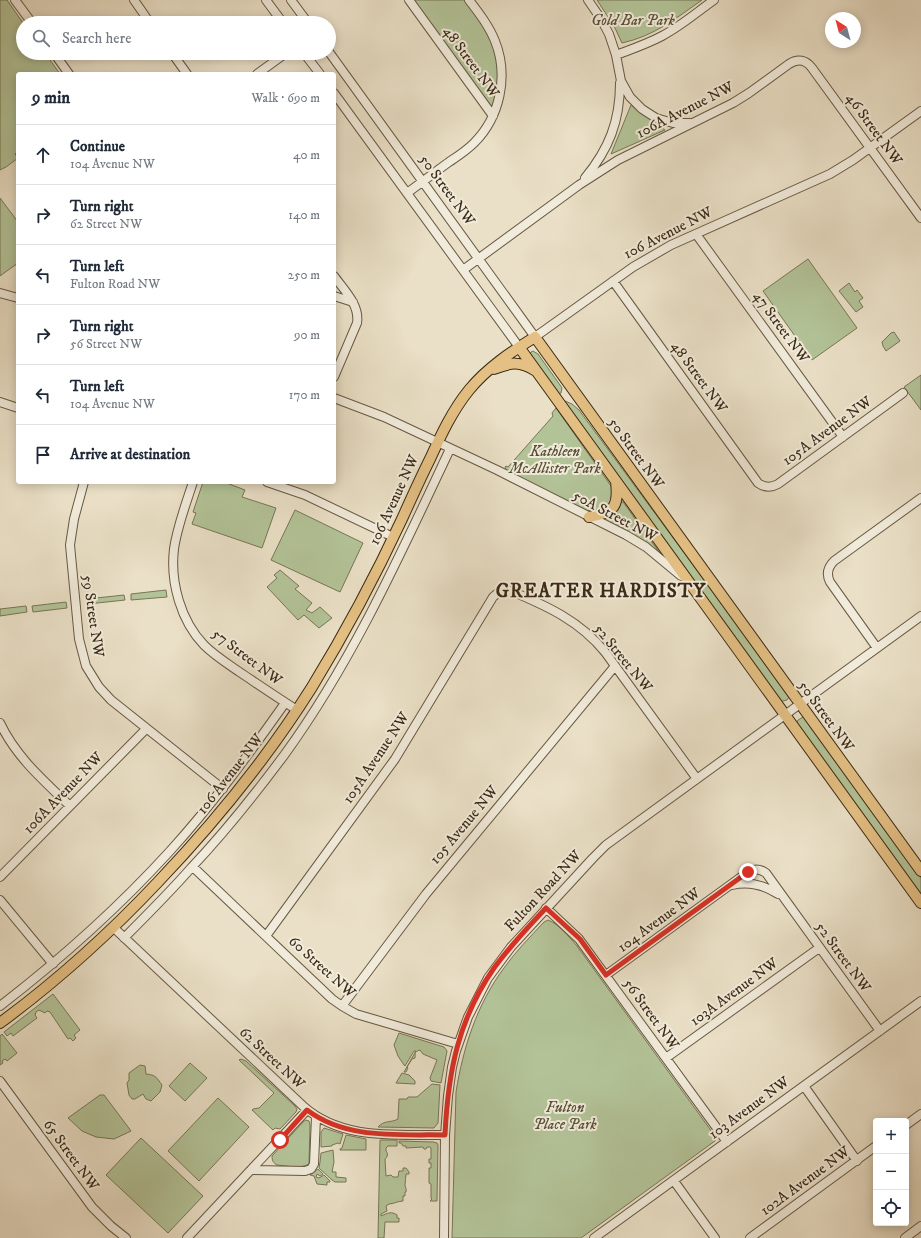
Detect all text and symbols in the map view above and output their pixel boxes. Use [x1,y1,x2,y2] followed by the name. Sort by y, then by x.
[591,11,675,30] park label: Gold Bar Park
[825,12,861,48] north arrow
[16,16,336,60] search box
[439,22,504,102] street label: 48 Street NW
[30,27,52,49] icon: search
[62,29,131,48] text: Search here
[633,77,737,143] street label: 106A Avenue NW
[32,87,70,109] text: 9 min
[842,89,907,169] street label: 46 Street NW
[251,90,320,106] text: Walk · 690 m
[70,137,125,156] text: Continue
[32,144,54,166] icon: ahead
[293,147,320,163] text: 40 m
[415,151,479,230] street label: 50 Street NW
[70,156,155,172] text: 104 Avenue NW
[70,197,133,216] text: Turn right
[620,202,716,263] street label: 106 Avenue NW
[32,204,54,226] icon: right
[288,207,320,223] text: 140 m
[70,216,142,232] text: 62 Street NW
[70,257,124,276] text: Turn left
[32,264,54,286] icon: left
[288,267,320,283] text: 250 m
[70,276,160,292] text: Fulton Road NW
[749,287,814,367] street label: 47 Street NW
[70,317,133,336] text: Turn right
[32,324,54,346] icon: right
[294,327,320,343] text: 90 m
[70,336,142,352] text: 56 Street NW
[667,337,732,417] street label: 48 Street NW
[70,377,124,396] text: Turn left
[32,384,54,406] icon: left
[289,387,320,403] text: 170 m
[778,392,876,470] street label: 105A Avenue NW
[70,396,155,412] text: 104 Avenue NW
[604,414,668,493] street label: 50 Street NW
[508,442,601,478] park label: Kathleen McAllister Park
[32,444,54,466] icon: arrive
[70,445,190,464] text: Arrive at destination
[365,452,423,548] street label: 106 Avenue NW
[569,486,661,546] street label: 50A Street NW
[78,574,108,659] street label: 59 Street NW
[496,580,706,603] district label: GREATER HARDISTY
[590,620,657,696] street label: 52 Street NW
[208,624,286,690] street label: 57 Street NW
[794,677,858,756] street label: 50 Street NW
[338,708,414,807] street label: 105A Avenue NW
[193,730,268,818] street label: 106 Avenue NW
[19,748,107,838] street label: 106A Avenue NW
[426,782,503,868] street label: 105 Avenue NW
[501,846,586,935] street label: Fulton Road NW
[739,863,757,881] route end
[614,883,704,956] street label: 104 Avenue NW
[811,918,875,996] street label: 52 Street NW
[284,932,360,1002] street label: 60 Street NW
[686,953,782,1030] street label: 103A Avenue NW
[619,975,683,1053] street label: 56 Street NW
[235,1023,309,1093] street label: 62 Street NW
[705,1072,793,1144] street label: 103 Avenue NW
[533,1098,597,1134] park label: Fulton Place Park
[39,1116,103,1194] street label: 65 Street NW
[873,1118,909,1226] map controls
[873,1118,909,1154] button: +
[271,1131,289,1149] route start
[756,1142,854,1220] street label: 102A Avenue NW
[873,1154,909,1190] button: −
[873,1190,909,1226] button: locate

